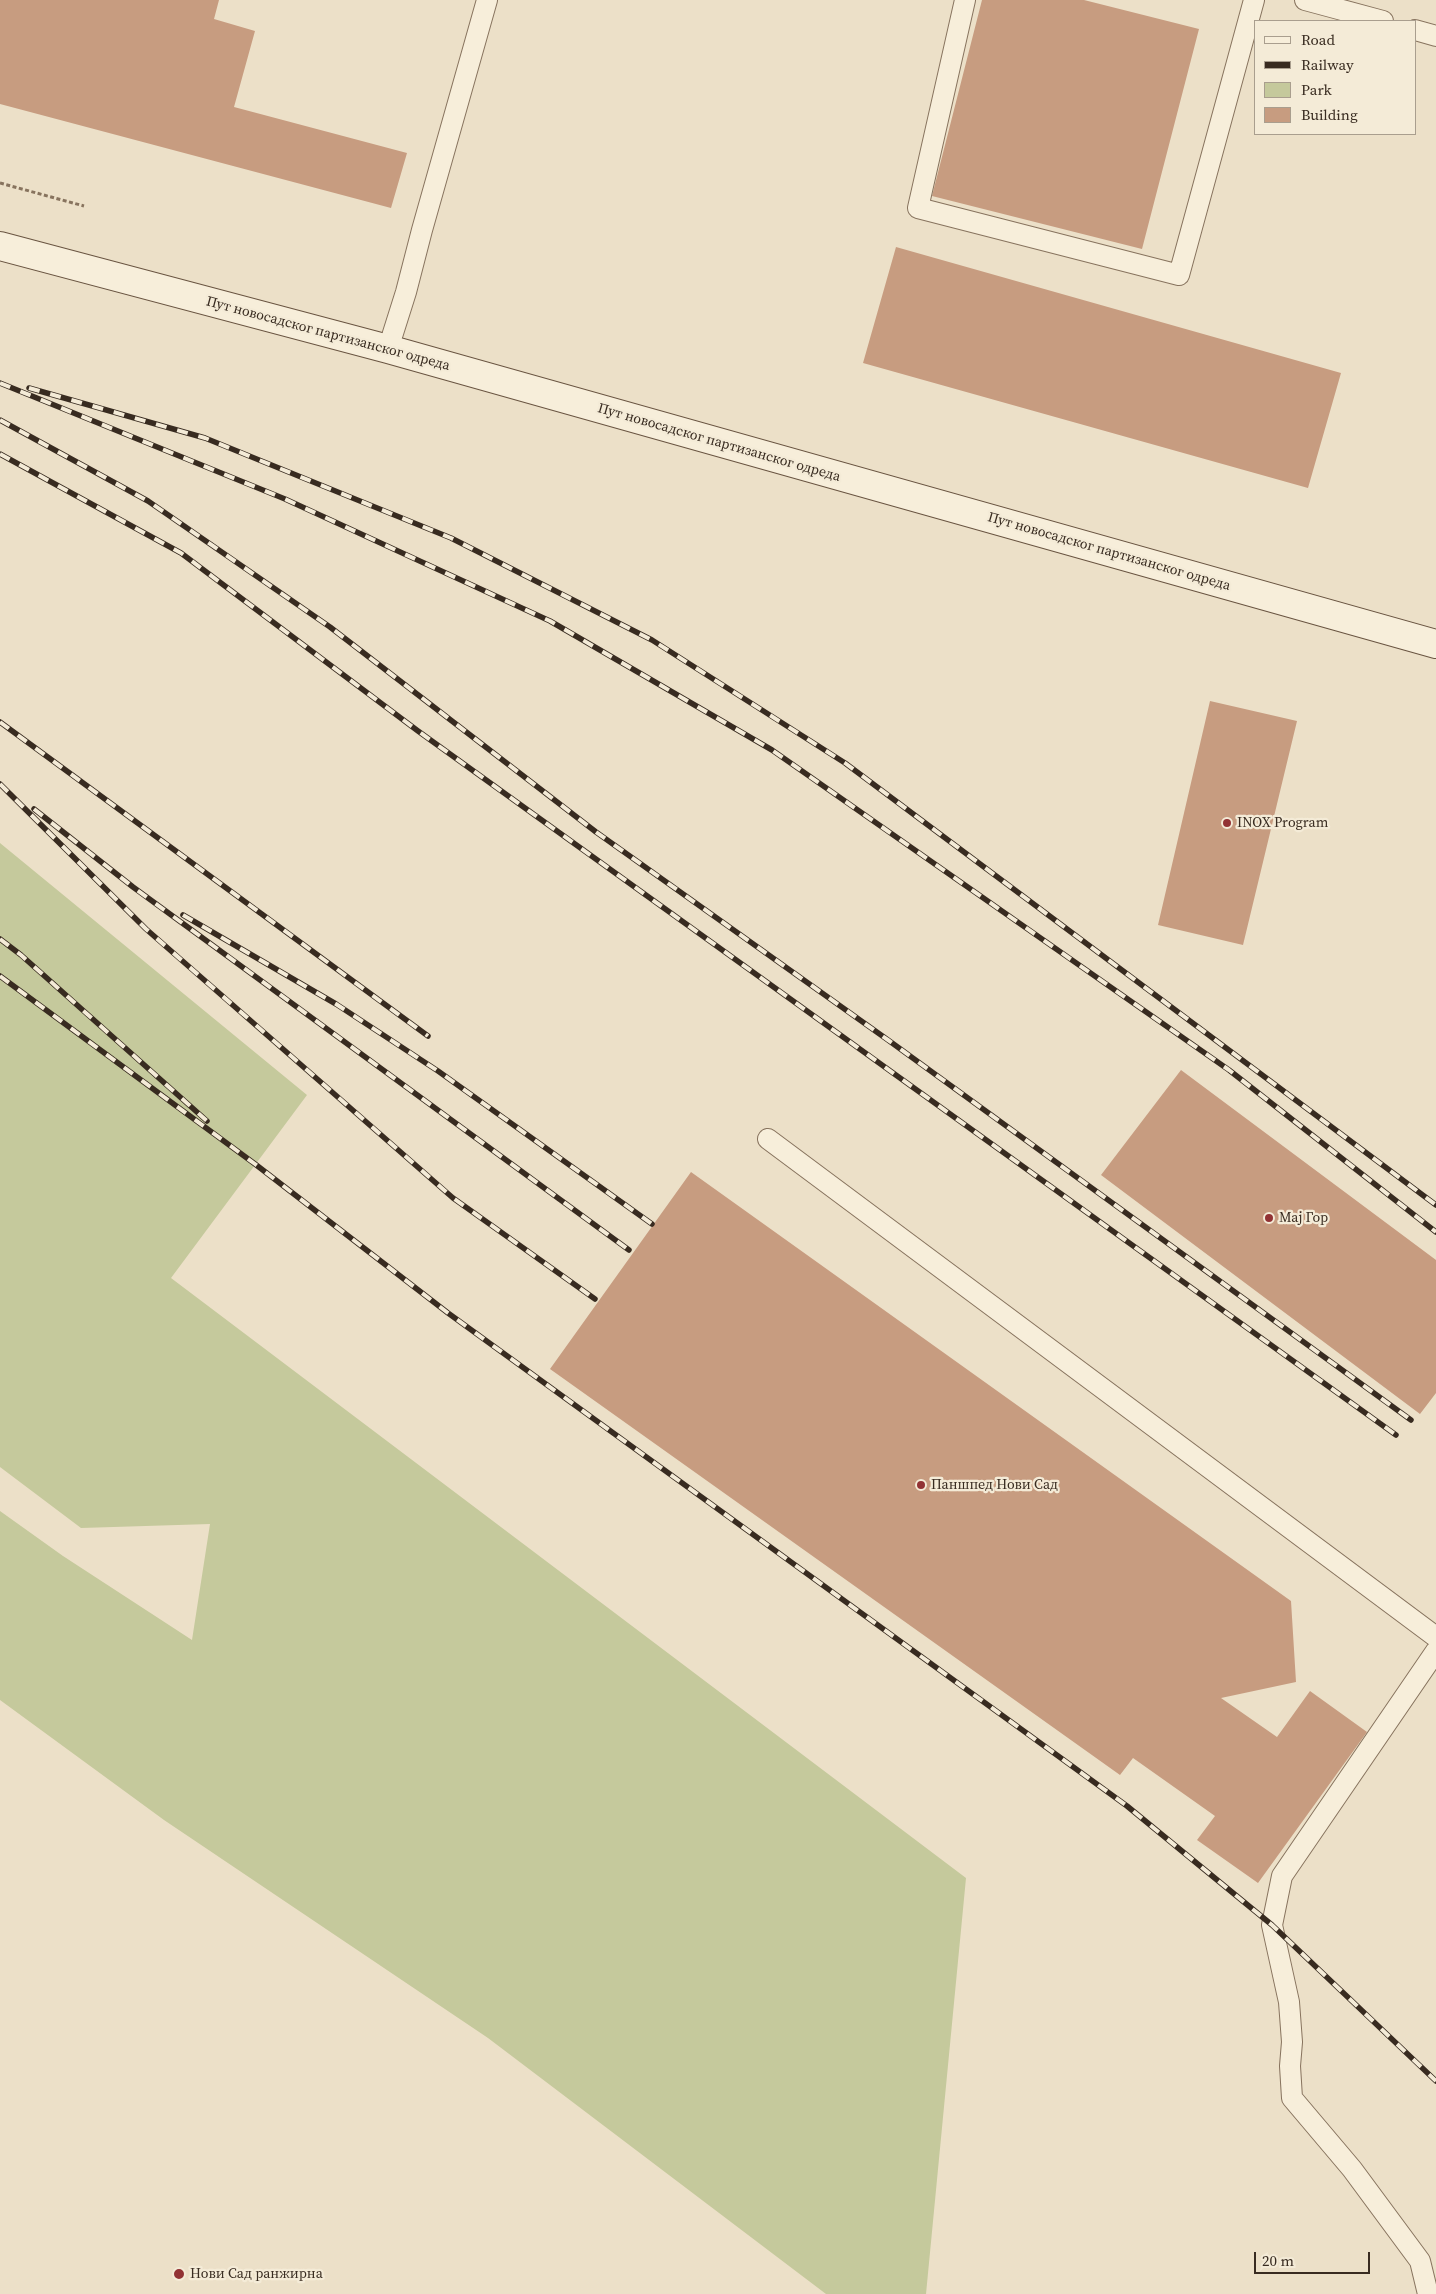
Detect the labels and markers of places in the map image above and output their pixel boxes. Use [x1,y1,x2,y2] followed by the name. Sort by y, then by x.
[1237,815,1328,831] place label: INOX Program
[1221,817,1233,829] marker: INOX Program
[1279,1210,1328,1226] place label: Мај Гор
[1263,1212,1275,1224] marker: Мај Гор
[931,1477,1058,1493] place label: Паншпед Нови Сад
[915,1479,927,1491] marker: Паншпед Нови Сад
[190,2266,323,2282] place label: Нови Сад ранжирна
[172,2267,186,2281] marker: Нови Сад ранжирна

